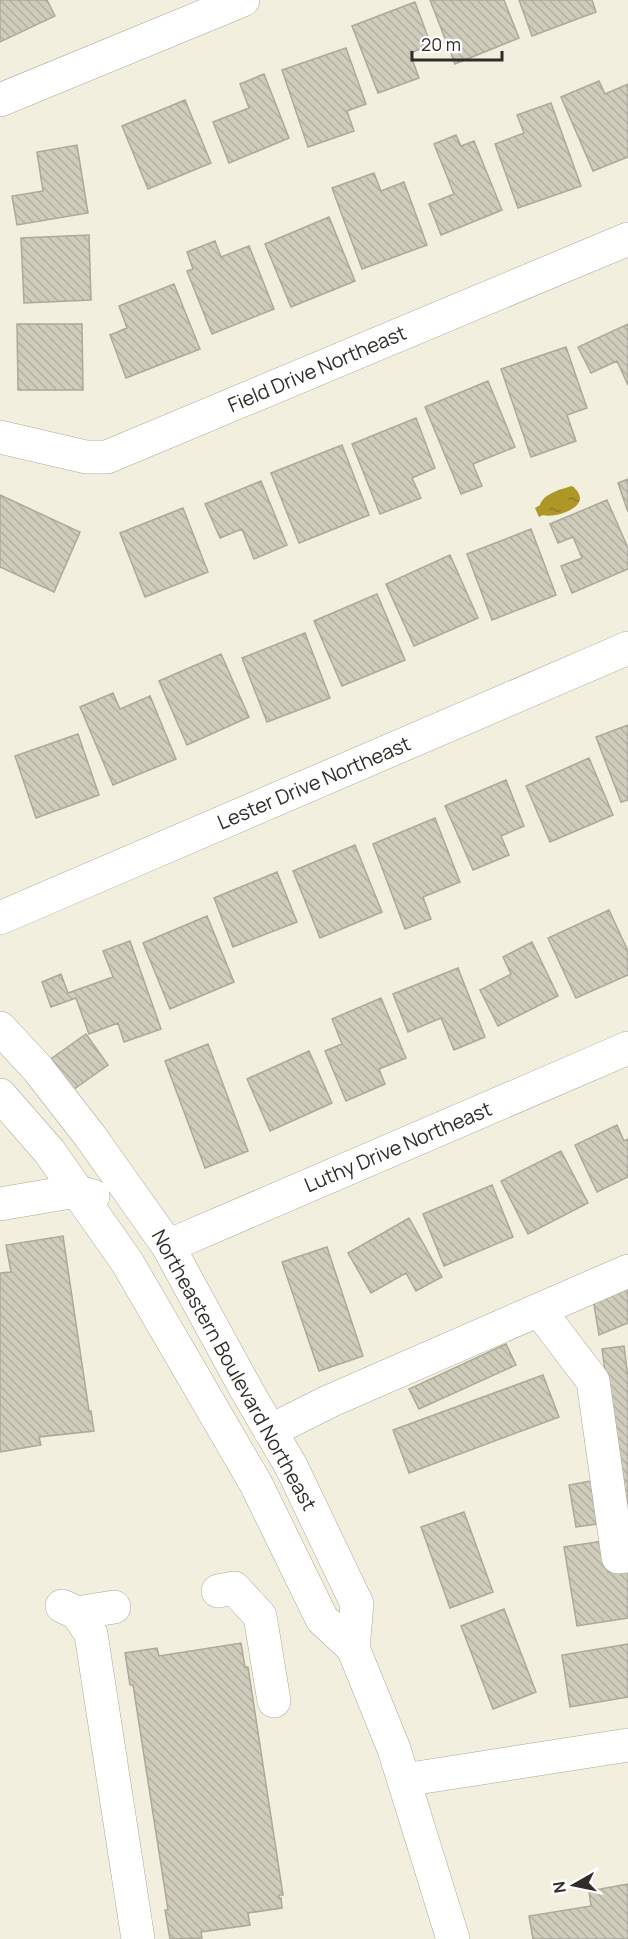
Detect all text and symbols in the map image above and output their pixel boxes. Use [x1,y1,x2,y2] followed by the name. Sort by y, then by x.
[412,24,502,62] scale bar
[421,32,461,56] text: 20 m
[223,319,410,418] street label: Field Drive Northeast
[213,730,415,835] street label: Lester Drive Northeast
[300,1095,496,1198] street label: Luthy Drive Northeast
[146,1224,323,1515] street label: Northeastern Boulevard Northeast
[544,1855,604,1915] north arrow
[547,1880,571,1895] text: N

